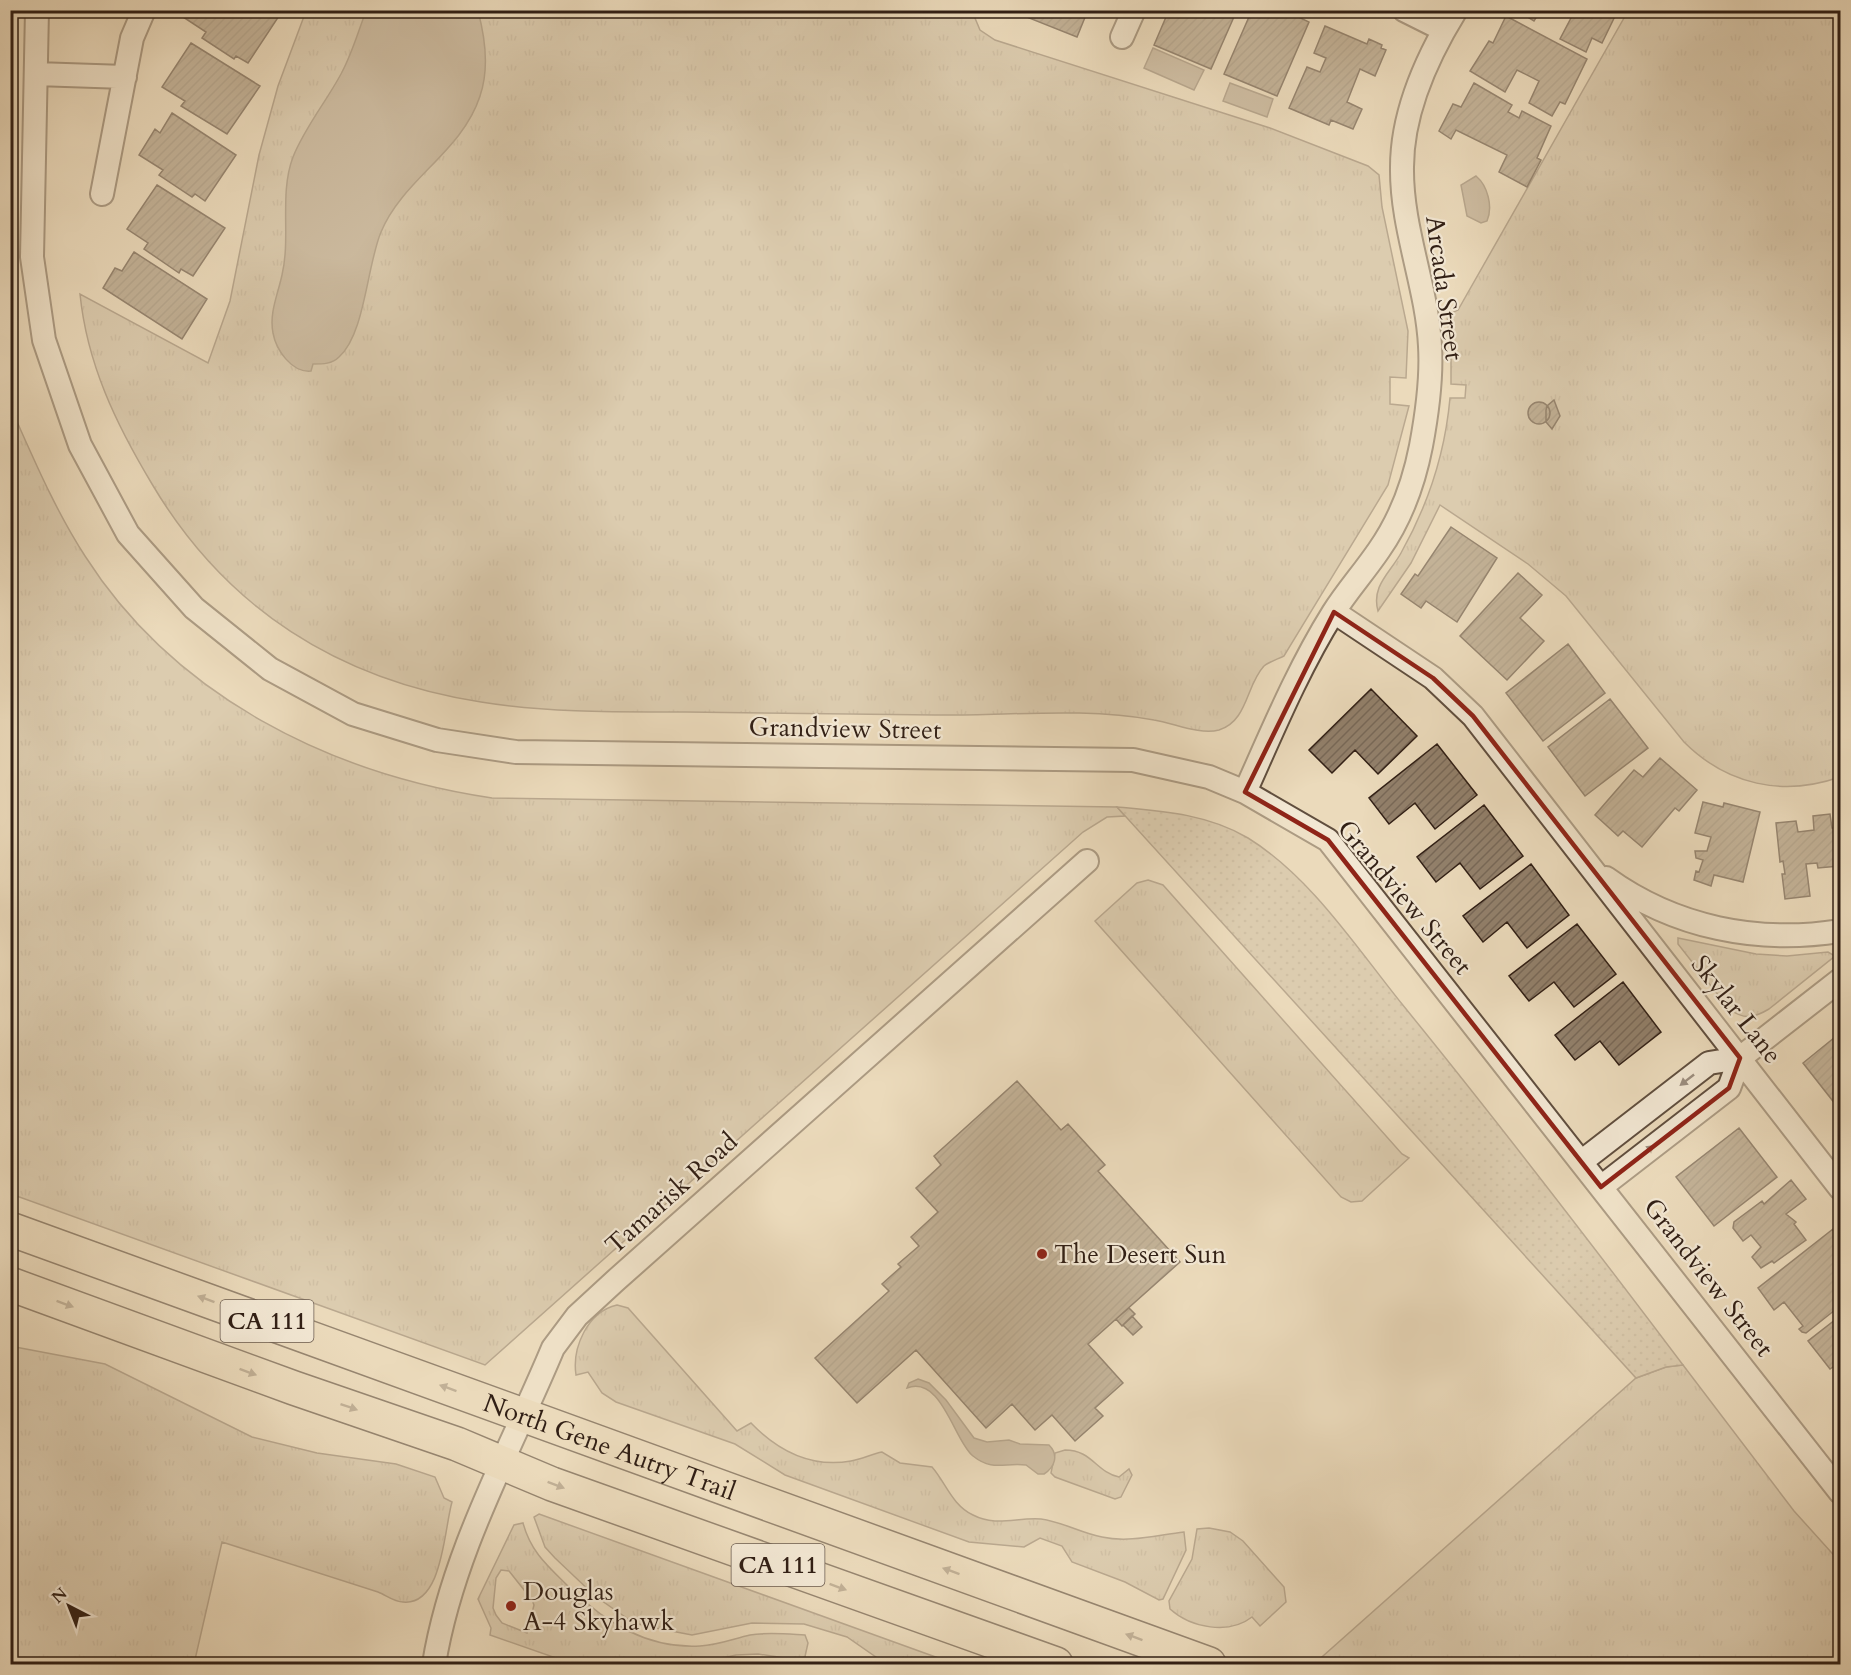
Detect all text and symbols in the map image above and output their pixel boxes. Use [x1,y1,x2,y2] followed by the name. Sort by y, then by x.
[1417,213,1472,363] street label: Arcada Street
[748,709,942,748] street label: Grandview Street
[1329,812,1480,982] street label: Grandview Street
[1683,948,1790,1071] street label: Skylar Lane
[1680,1073,1695,1085] one-way arrow
[598,1124,745,1262] street label: Tamarisk Road
[1640,1145,1655,1157] one-way arrow
[1636,1191,1782,1364] street label: Grandview Street
[1054,1237,1227,1272] place label: The Desert Sun
[1035,1247,1049,1261] marker: The Desert Sun
[197,1294,215,1303] one-way arrow
[57,1300,75,1310] one-way arrow
[220,1300,314,1342] road number: CA 111
[240,1367,258,1377] one-way arrow
[439,1383,457,1393] one-way arrow
[479,1385,741,1509] street label: North Gene Autry Trail
[340,1403,358,1412] one-way arrow
[547,1481,565,1491] one-way arrow
[732,1544,824,1586] road number: CA 111
[942,1565,960,1575] one-way arrow
[523,1574,674,1639] place label: Douglas A-4 Skyhawk
[39,1576,99,1636] north arrow
[829,1582,847,1592] one-way arrow
[47,1583,72,1608] text: N
[504,1599,518,1613] marker: Douglas A-4 Skyhawk
[1125,1632,1143,1642] one-way arrow

